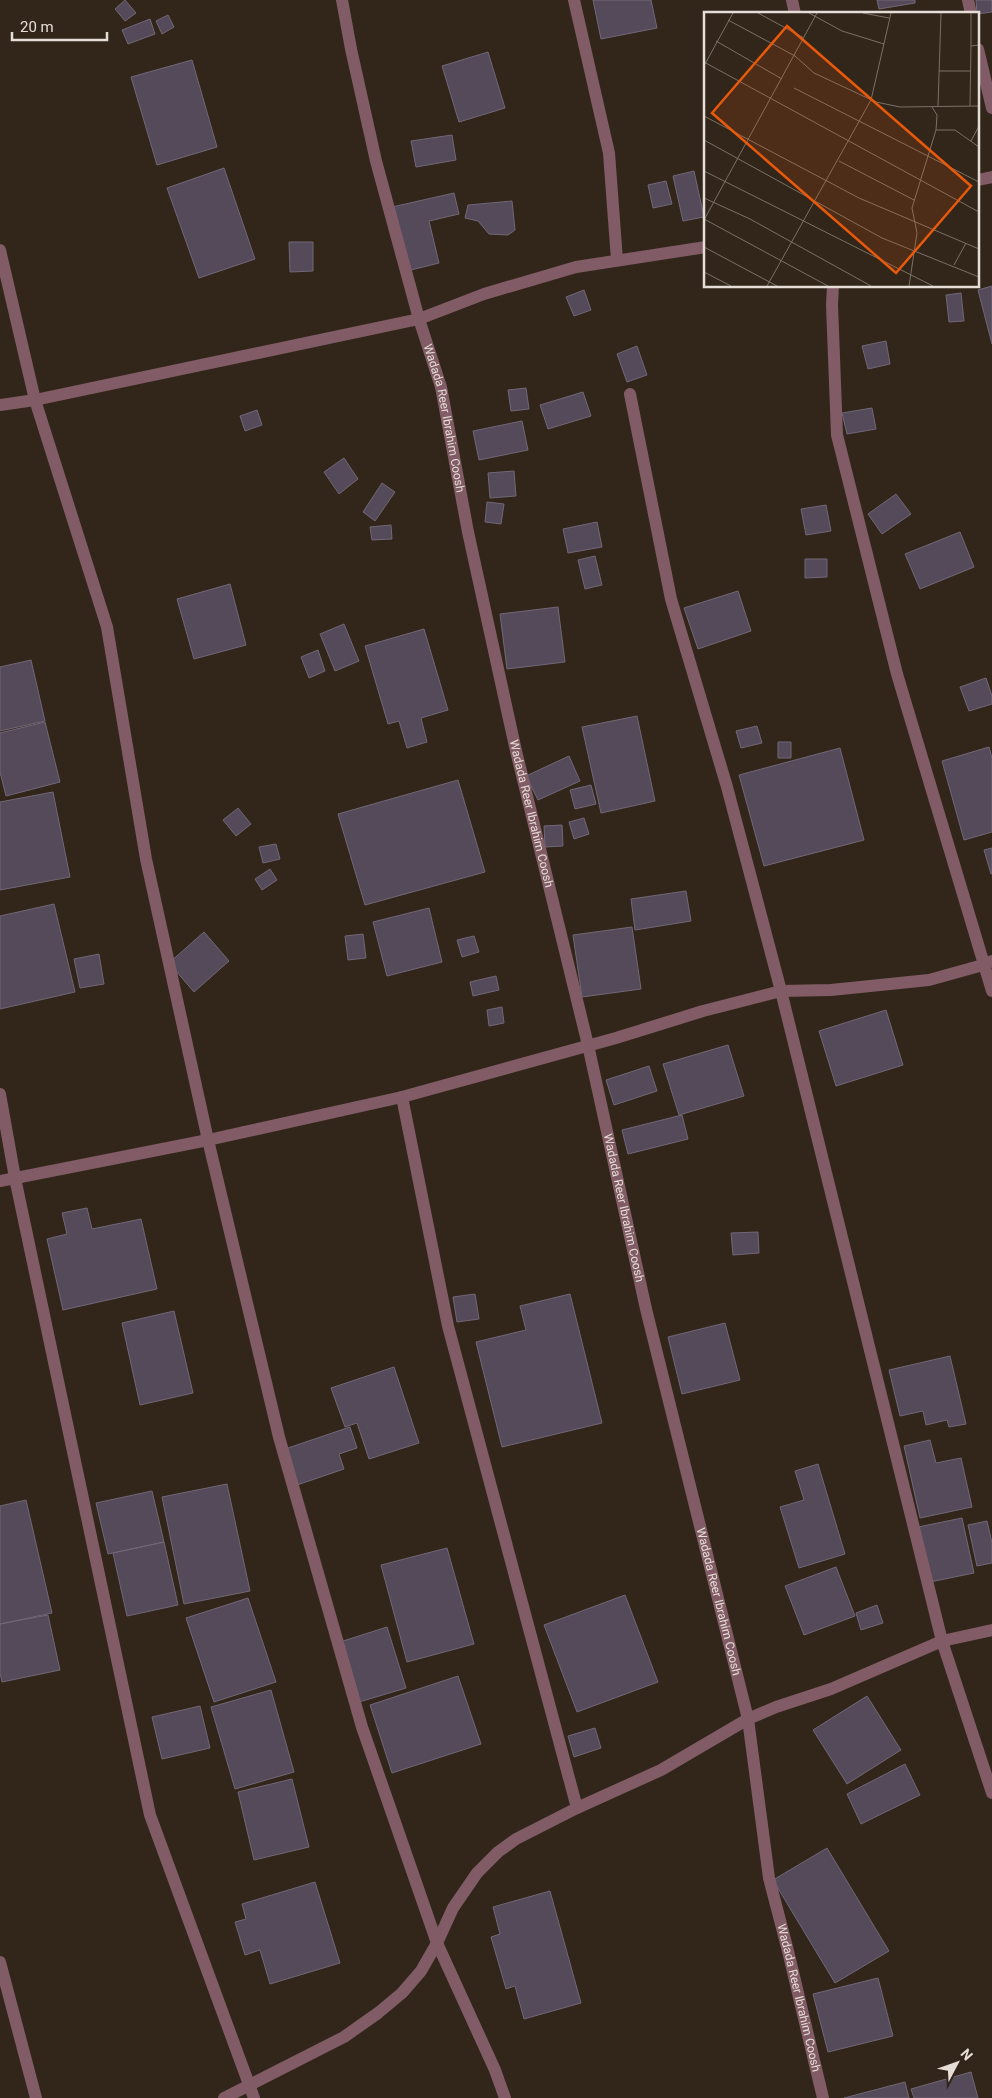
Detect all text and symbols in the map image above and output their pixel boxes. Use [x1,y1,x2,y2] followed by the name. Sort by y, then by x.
[12,10,108,42] scale bar
[704,12,980,288] inset map
[20,18,54,36] text: 20 m
[421,342,467,493] street label: Wadada Reer Ibrahim Coosh
[507,738,556,889] street label: Wadada Reer Ibrahim Coosh
[601,1132,647,1283] street label: Wadada Reer Ibrahim Coosh
[694,1526,744,1677] street label: Wadada Reer Ibrahim Coosh
[774,1923,824,2073] street label: Wadada Reer Ibrahim Coosh
[932,2038,982,2088] north arrow
[958,2045,976,2063] text: N

